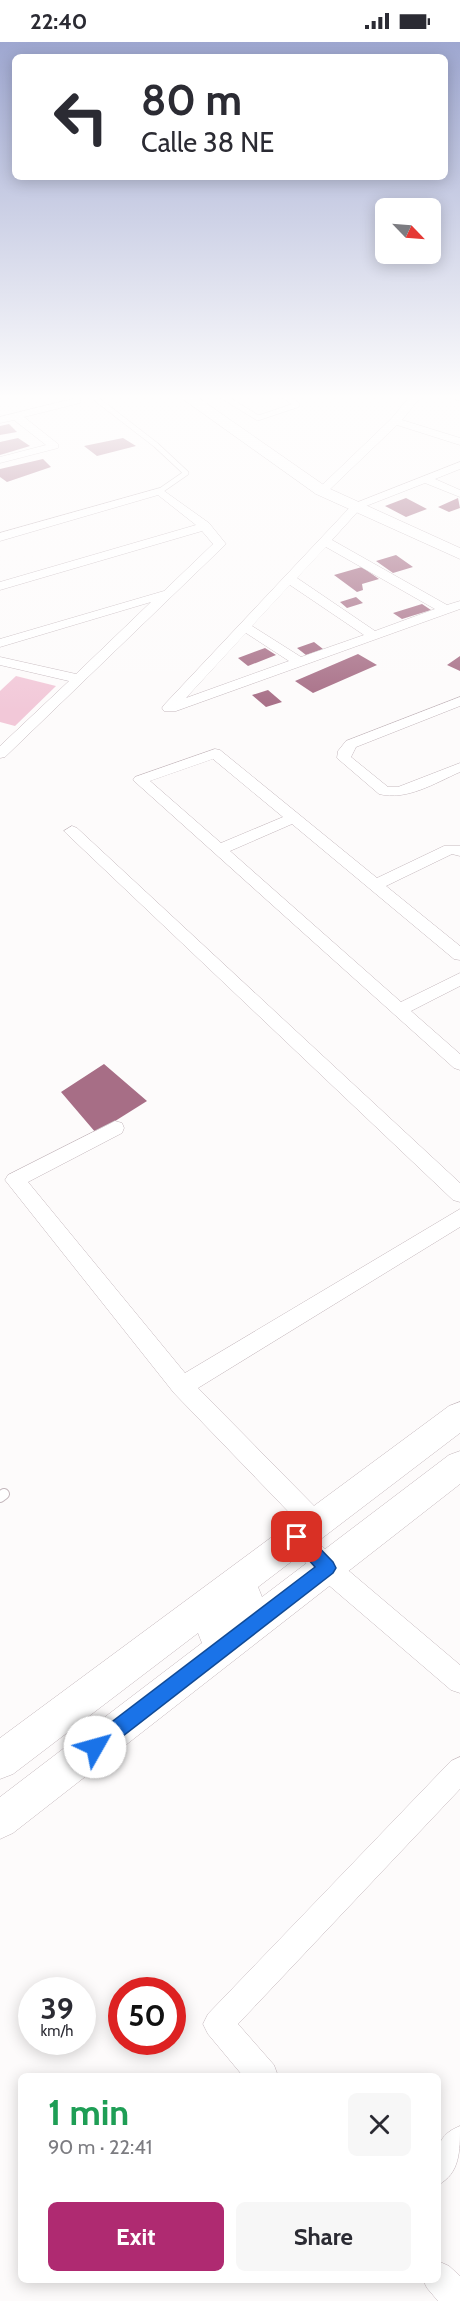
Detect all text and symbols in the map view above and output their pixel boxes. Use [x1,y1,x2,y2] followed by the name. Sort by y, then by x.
[30,8,87,35] text: 22:40
[141,74,242,126] text: 80 m
[42,78,120,156] icon: left
[141,126,274,159] text: Calle 38 NE
[375,198,441,264] north arrow
[375,198,441,264] map controls
[271,1511,322,1562] pin
[280,1520,313,1553] icon: arrive
[63,1715,127,1779] position arrow
[108,1977,186,2055] speed limit sign: 50
[40,1990,74,2027] text: 39
[41,2022,73,2040] text: km/h
[48,2090,129,2134] text: 1 min
[348,2093,411,2156] button: close
[48,2135,152,2159] text: 90 m · 22:41
[48,2202,224,2271] button: Exit
[236,2202,411,2271] button: Share

